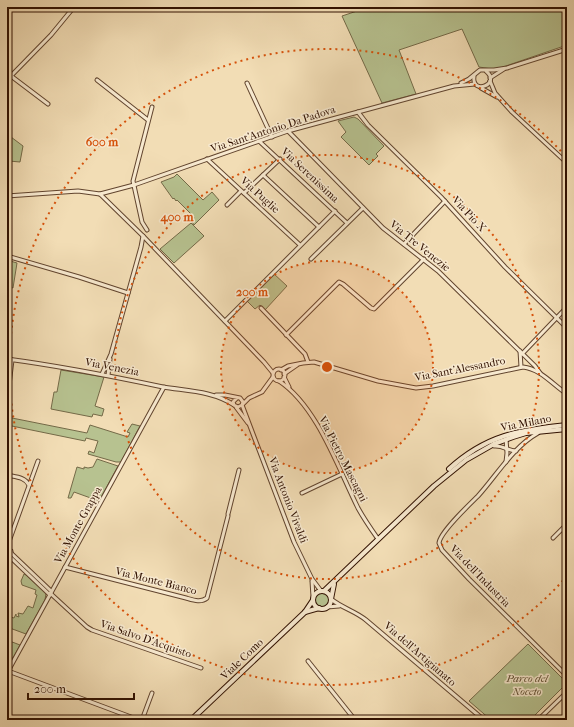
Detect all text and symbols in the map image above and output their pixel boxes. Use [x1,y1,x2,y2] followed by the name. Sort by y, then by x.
[208,102,338,156] street label: Via Sant'Antonio Da Padova
[86,135,119,149] text: 600 m
[278,144,342,206] street label: Via Serenissima
[237,173,283,216] street label: Via Puglie
[449,193,489,235] street label: Via Pio X
[160,210,194,225] text: 400 m
[386,217,453,275] street label: Via Tre Venezie
[236,285,269,299] text: 200 m
[413,354,507,384] street label: Via Sant'Alessandro
[83,355,141,379] street label: Via Venezia
[320,360,334,374] centre of rings
[499,412,553,434] street label: Via Milano
[315,413,371,505] street label: Via Pietro Mascagni
[265,454,311,546] street label: Via Antonio Vivaldi
[51,484,105,567] street label: Via Monte Grappa
[446,541,514,610] street label: Via dell'Industria
[113,564,199,598] street label: Via Monte Bianco
[98,617,194,661] street label: Via Salvo D'Acquisto
[380,618,459,689] street label: Via dell'Artigianato
[217,635,266,683] street label: Viale Como
[505,672,549,698] park label: Parco del Noceto
[28,675,134,701] scale bar
[34,682,66,696] text: 200 m

